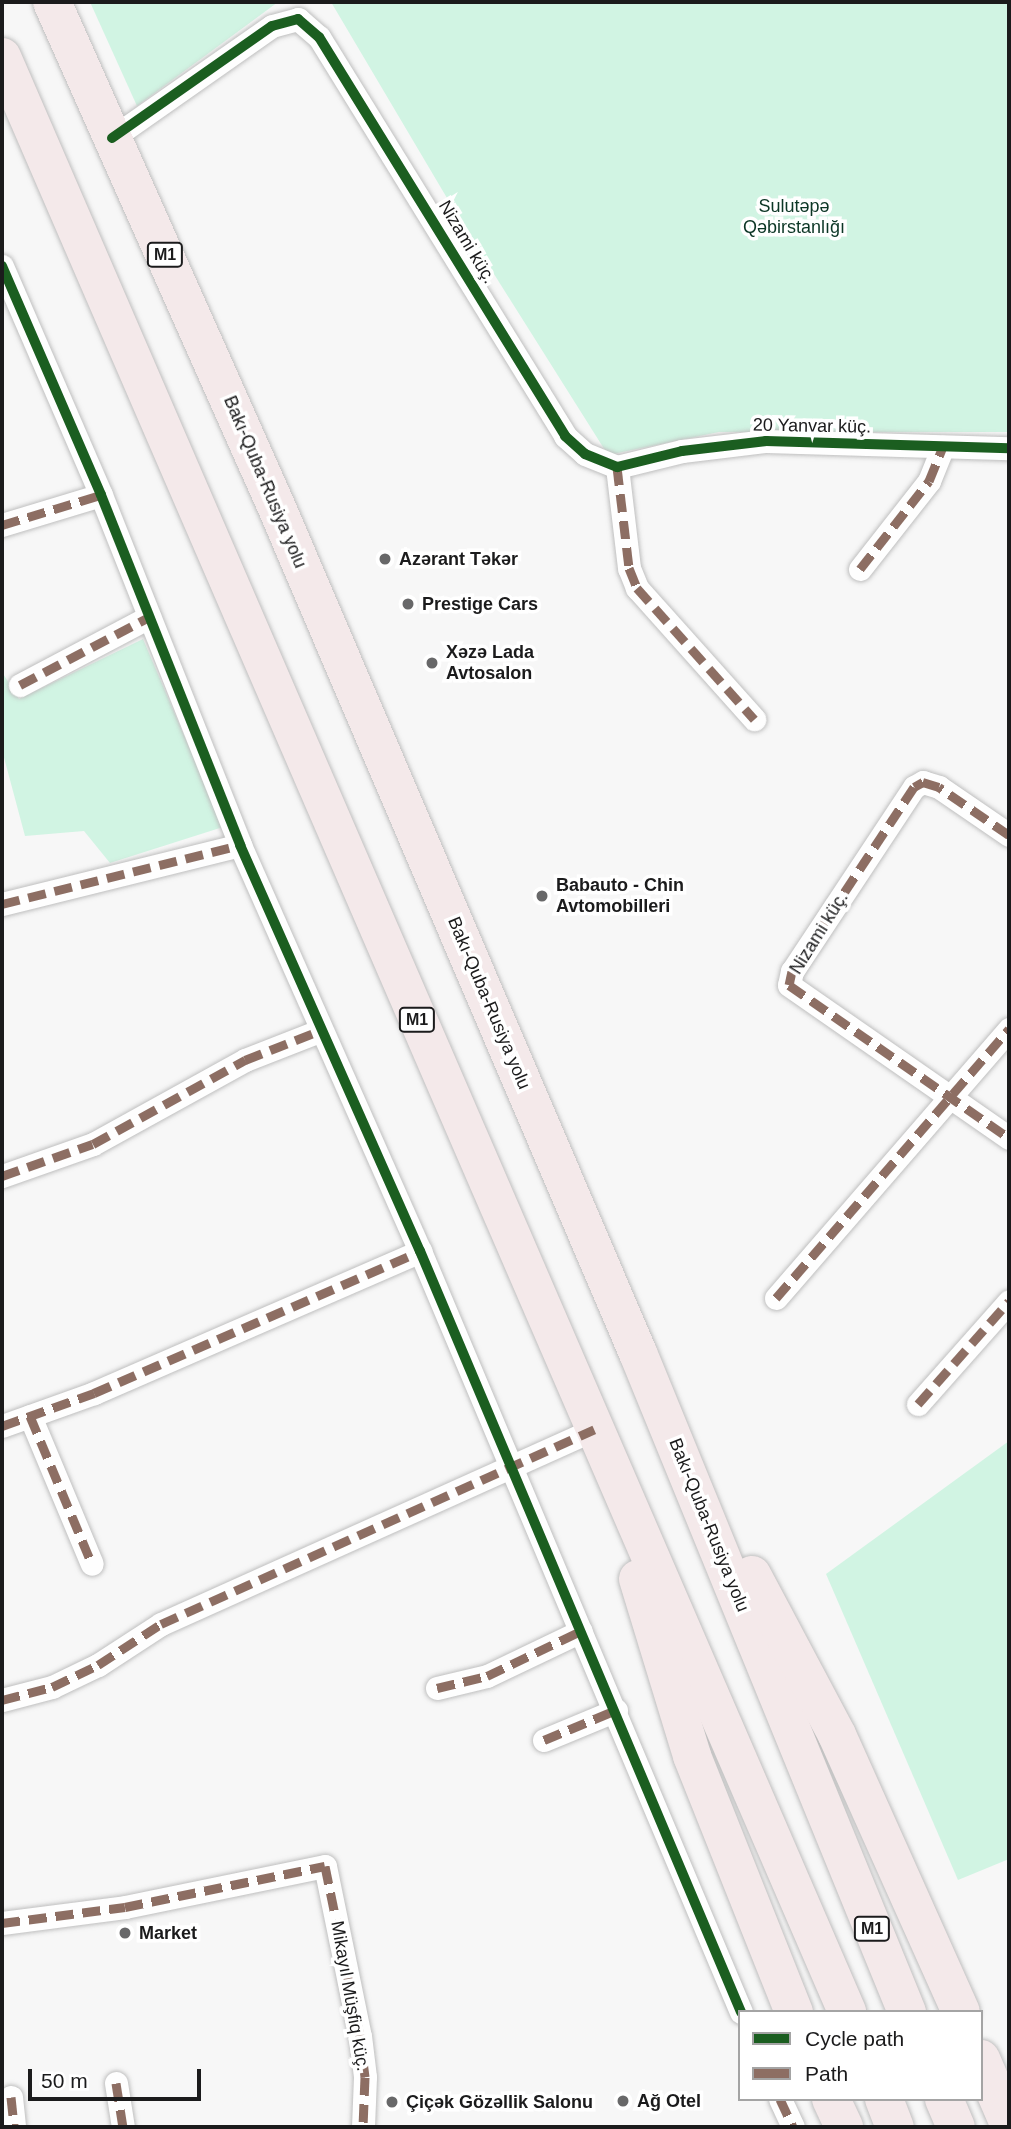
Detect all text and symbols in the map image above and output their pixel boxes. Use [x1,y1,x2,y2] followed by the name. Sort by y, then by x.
[743,196,845,238] park label: Sulutəpə Qəbirstanlığı
[434,197,500,287] street label: Nizami küç.
[146,243,184,268] road number: M1
[219,393,311,571] street label: Bakı-Quba-Rusiya yolu
[752,414,872,438] street label: 20 Yanvar küç.
[399,548,518,570] place label: Azərant Təkər
[377,551,393,567] marker: Azərant Təkər
[422,593,538,615] place label: Prestige Cars
[400,596,416,612] marker: Prestige Cars
[446,642,534,684] place label: Xəzə Lada Avtosalon
[424,655,440,671] marker: Xəzə Lada Avtosalon
[556,875,684,917] place label: Babauto - Chin Avtomobilleri
[534,888,550,904] marker: Babauto - Chin Avtomobilleri
[785,888,853,978] street label: Nizami küç.
[443,914,535,1092] street label: Bakı-Quba-Rusiya yolu
[398,1008,436,1032] road number: M1
[664,1435,754,1615] street label: Bakı-Quba-Rusiya yolu
[853,1916,891,1941] road number: M1
[326,1919,374,2073] street label: Mikayıl Müşfiq küç.
[139,1922,197,1944] place label: Market
[117,1925,133,1941] marker: Market
[738,2010,983,2101] legend
[805,2027,904,2050] text: Cycle path
[32,2056,205,2100] scale bar
[805,2062,848,2085] text: Path
[41,2069,88,2092] text: 50 m
[637,2090,701,2112] place label: Ağ Otel
[406,2091,593,2113] place label: Çiçək Gözəllik Salonu
[615,2093,631,2109] marker: Ağ Otel
[384,2094,400,2110] marker: Çiçək Gözəllik Salonu

